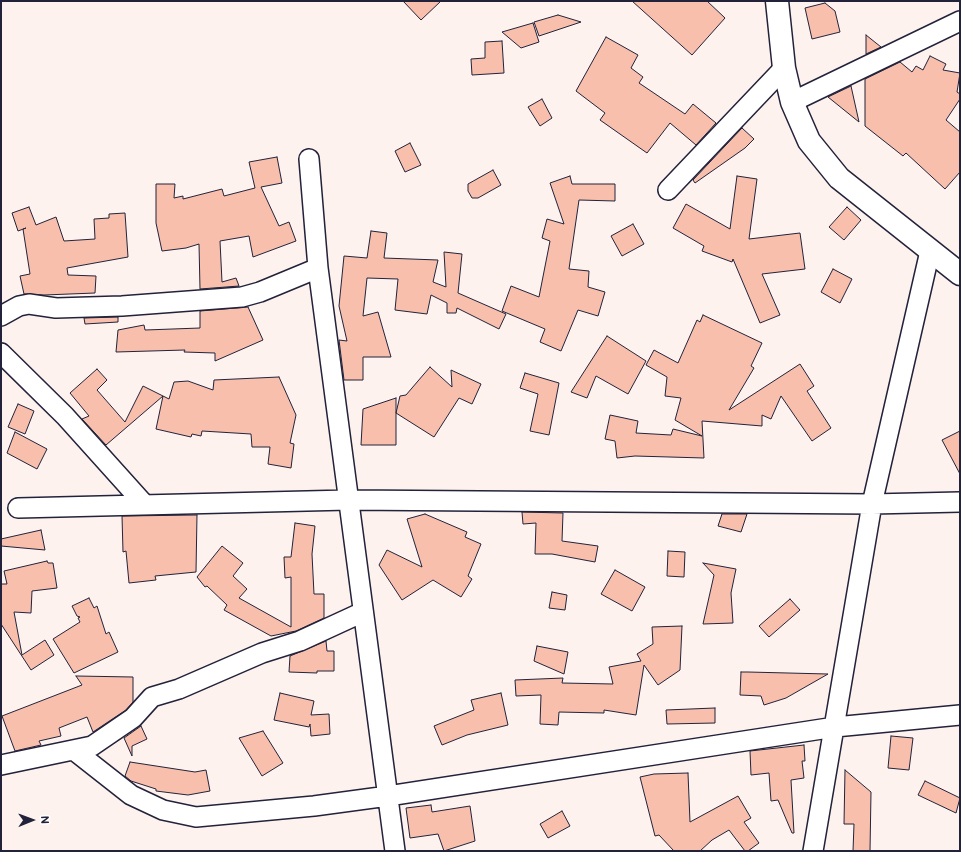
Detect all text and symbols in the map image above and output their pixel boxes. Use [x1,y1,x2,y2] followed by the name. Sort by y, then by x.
[12,800,52,840] north arrow
[38,816,51,824] text: N

